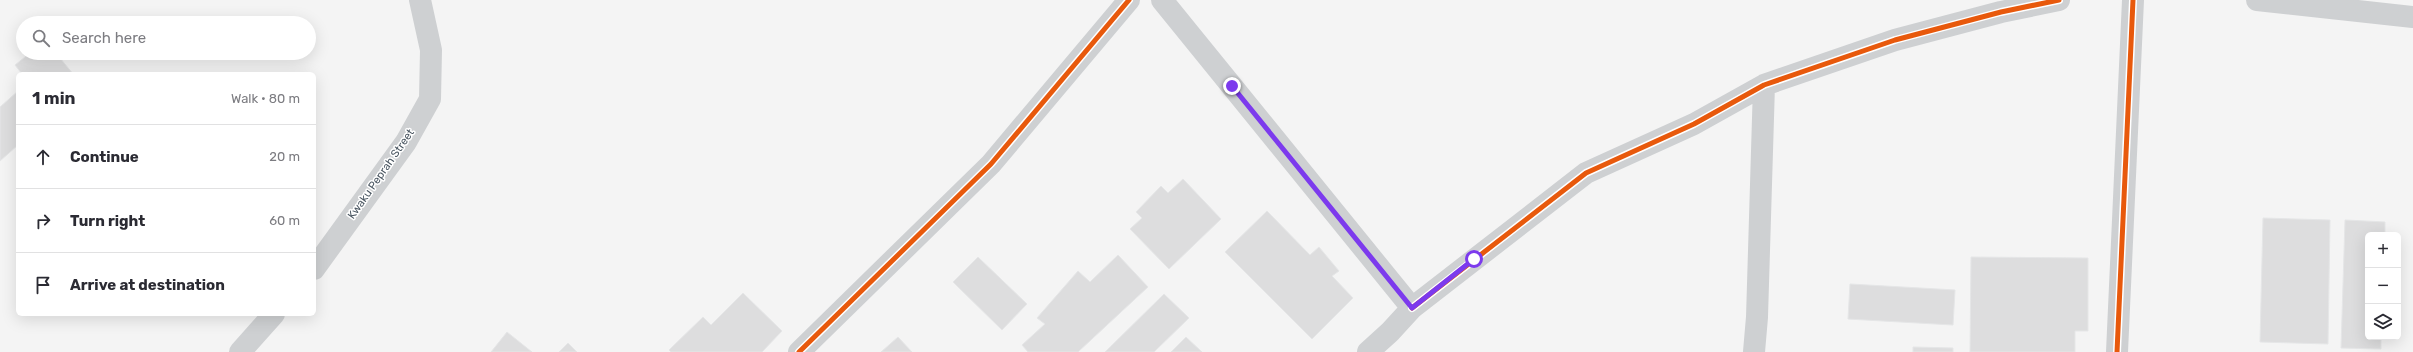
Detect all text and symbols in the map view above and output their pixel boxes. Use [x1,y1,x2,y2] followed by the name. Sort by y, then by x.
[16,16,316,60] search box
[30,27,52,49] icon: search
[62,29,146,47] text: Search here
[1223,77,1241,95] route end
[32,88,75,108] text: 1 min
[231,91,300,106] text: Walk · 80 m
[345,126,417,222] street label: Kwaku Peprah Street
[32,146,54,168] icon: ahead
[70,148,139,166] text: Continue
[269,149,300,164] text: 20 m
[32,210,54,232] icon: right
[70,212,145,230] text: Turn right
[269,213,300,228] text: 60 m
[2365,232,2401,340] map controls
[2365,232,2401,268] button: +
[1465,250,1483,268] route start
[2365,268,2401,304] button: −
[32,274,54,296] icon: arrive
[70,276,225,294] text: Arrive at destination
[2365,304,2401,340] button: layers

